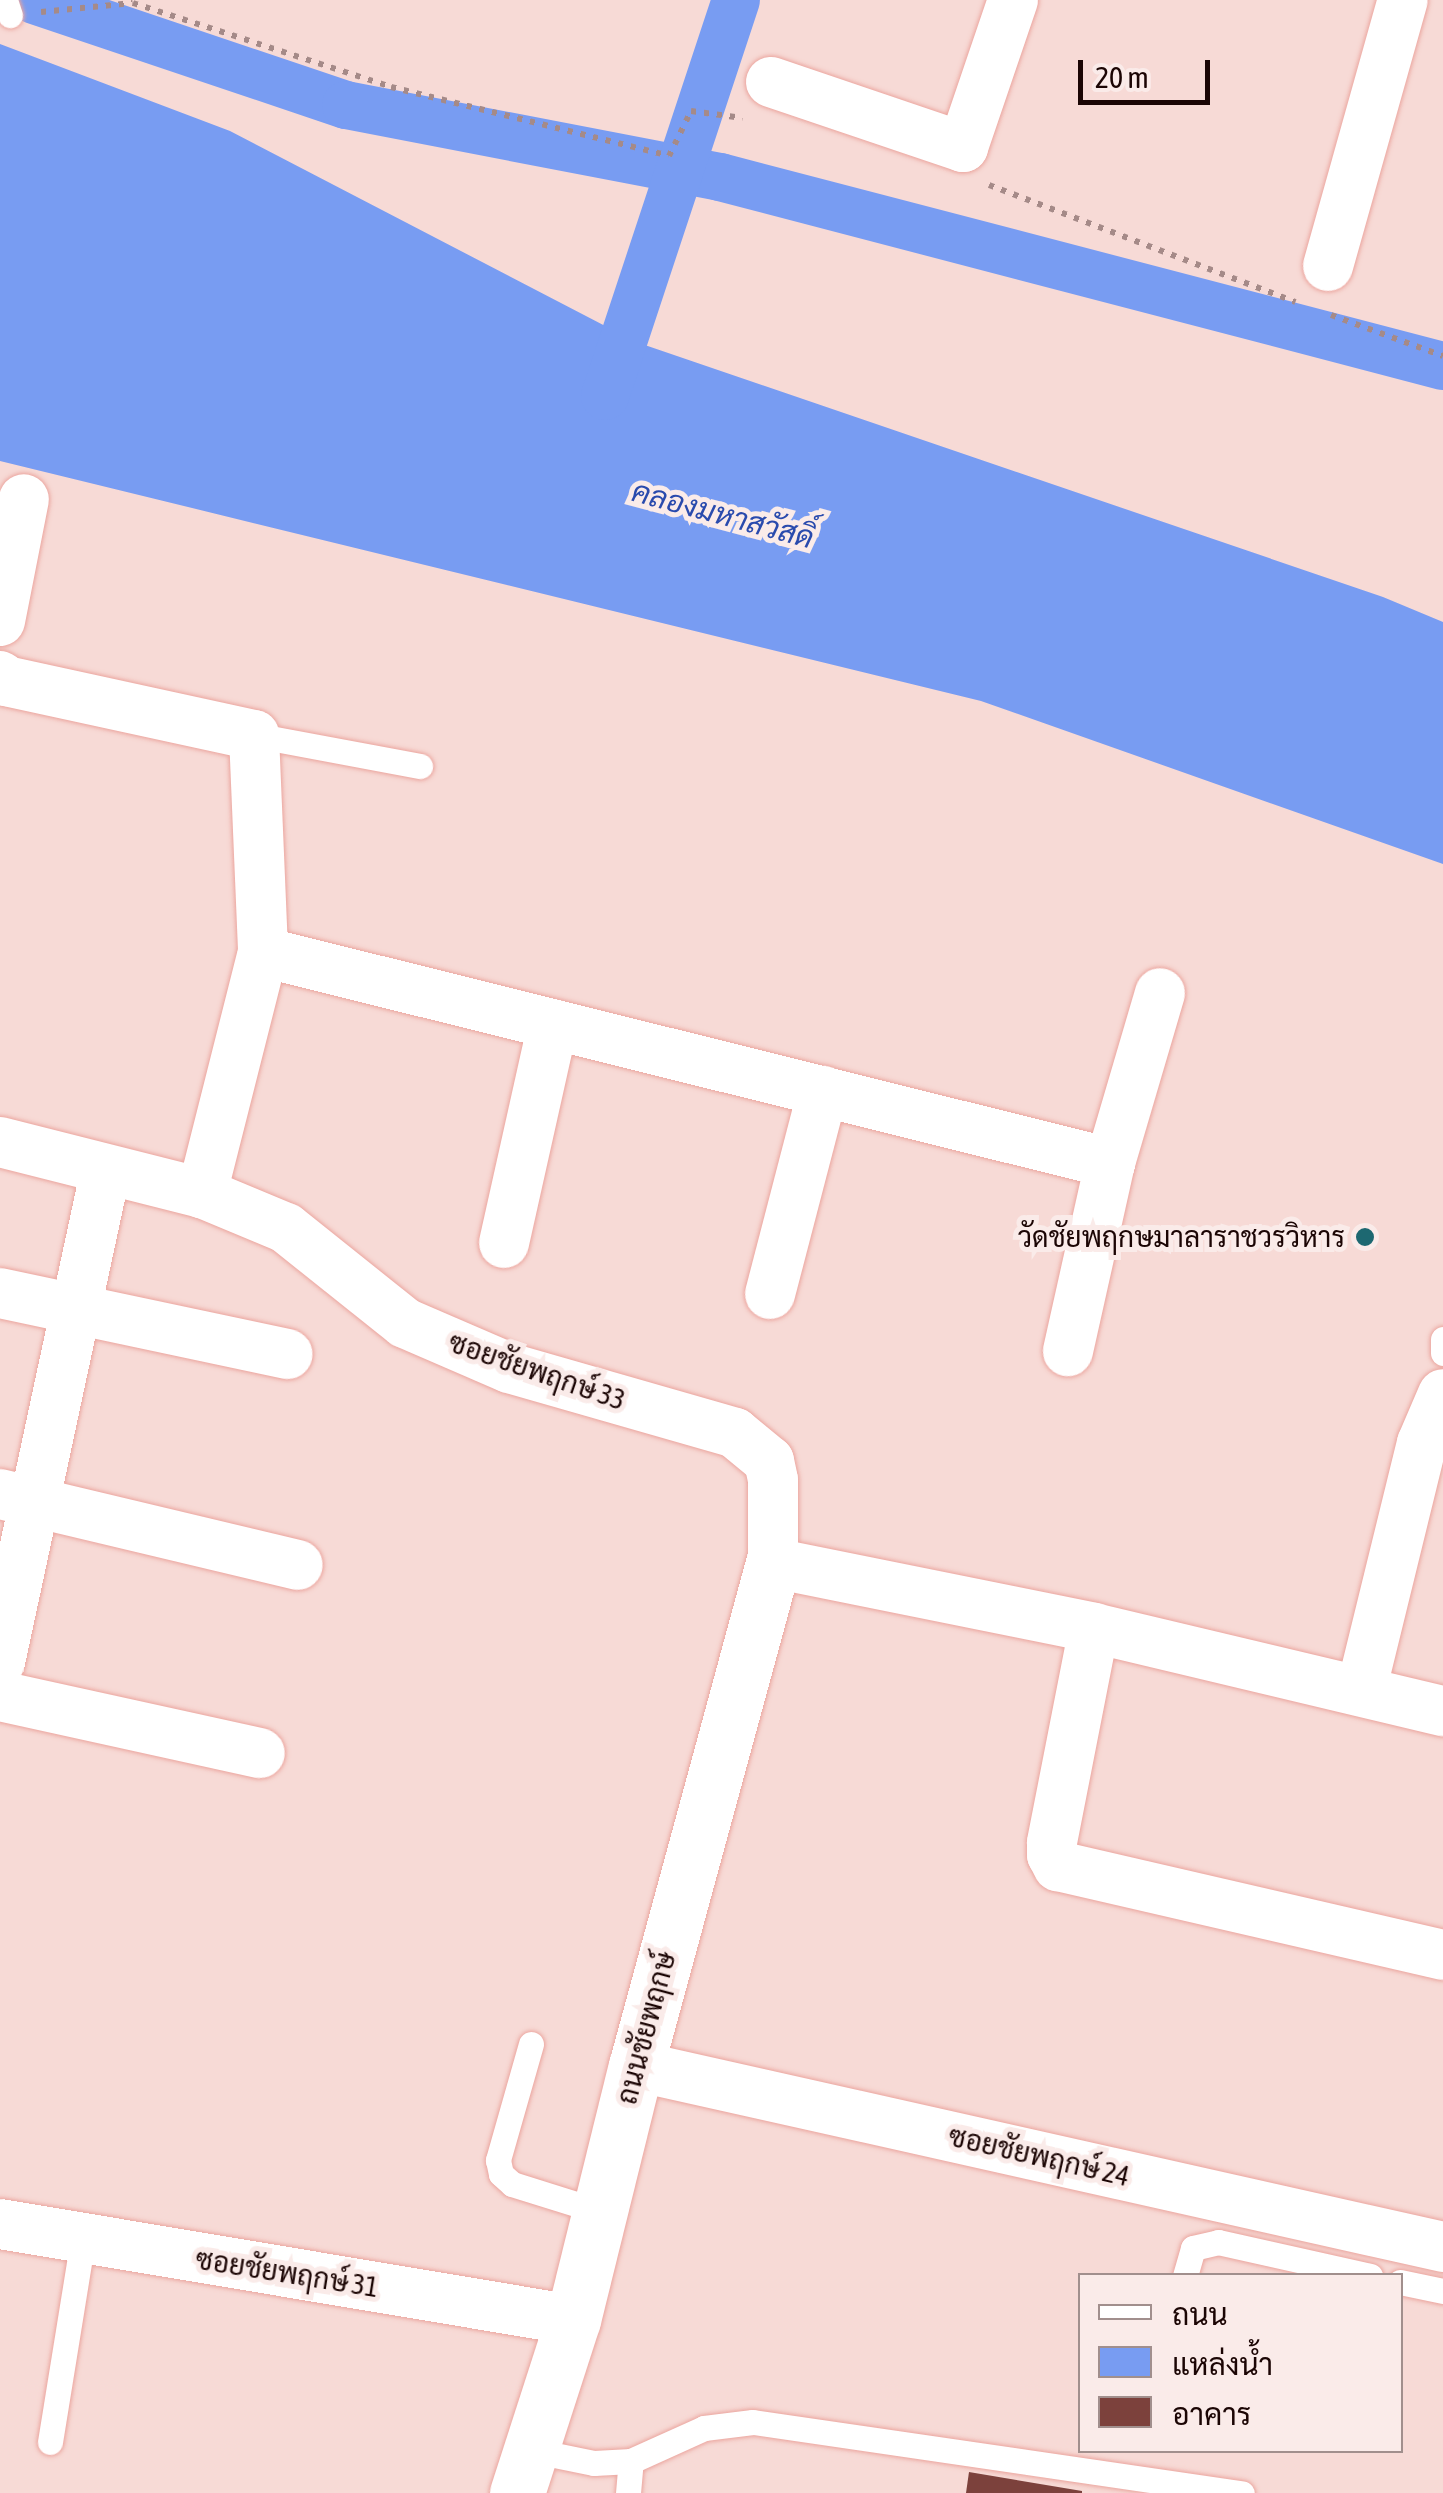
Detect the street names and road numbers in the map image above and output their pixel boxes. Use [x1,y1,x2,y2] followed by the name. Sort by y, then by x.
[444,1325,630,1417] street label: ซอยชัยพฤกษ์ 33
[610,1948,682,2108] street label: ถนนชัยพฤกษ์
[945,2119,1133,2193] street label: ซอยชัยพฤกษ์ 24
[193,2242,381,2304] street label: ซอยชัยพฤกษ์ 31

